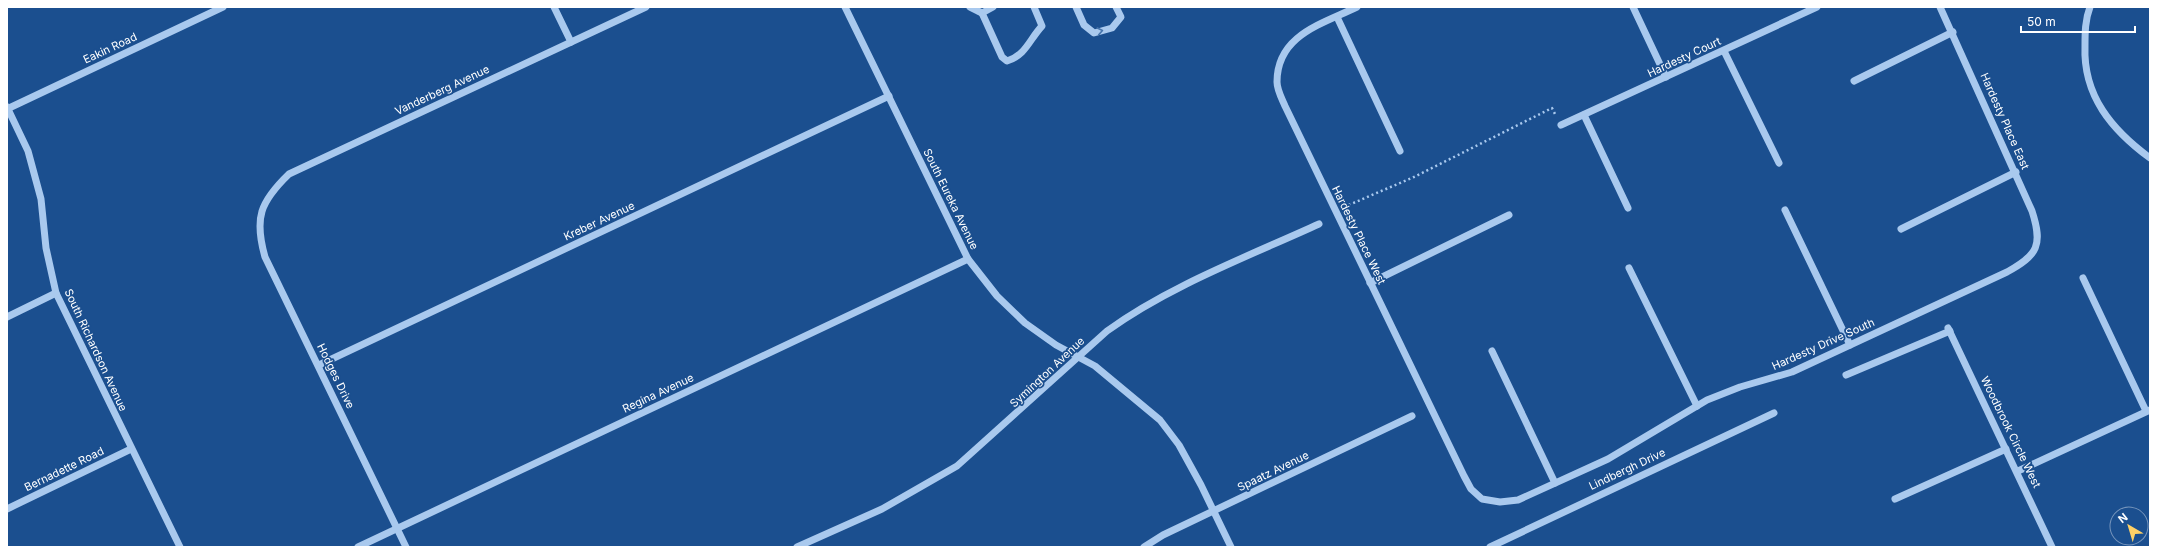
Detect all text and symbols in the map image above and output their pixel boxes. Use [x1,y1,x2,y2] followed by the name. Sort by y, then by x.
[2021,8,2135,34] scale bar
[2027,14,2056,29] text: 50 m
[1097,27,1103,36] one-way arrow
[81,29,139,67] street label: Eakin Road
[1645,34,1723,80] street label: Hardesty Court
[392,62,492,118] street label: Vanderberg Avenue
[1977,71,2033,172] street label: Hardesty Place East
[920,146,982,252] street label: South Eureka Avenue
[1329,183,1389,287] street label: Hardesty Place West
[561,198,637,244] street label: Kreber Avenue
[61,287,131,413] street label: South Richardson Avenue
[1769,315,1877,373] street label: Hardesty Drive South
[1007,334,1087,410] street label: Symington Avenue
[314,341,358,411] street label: Hodges Drive
[620,370,696,416] street label: Regina Avenue
[1978,374,2044,490] street label: Woodbrook Circle West
[22,444,106,494] street label: Bernadette Road
[1586,445,1668,493] street label: Lindbergh Drive
[1235,448,1311,494] street label: Spaatz Avenue
[2109,506,2149,546] north arrow
[2115,510,2130,526] text: N

